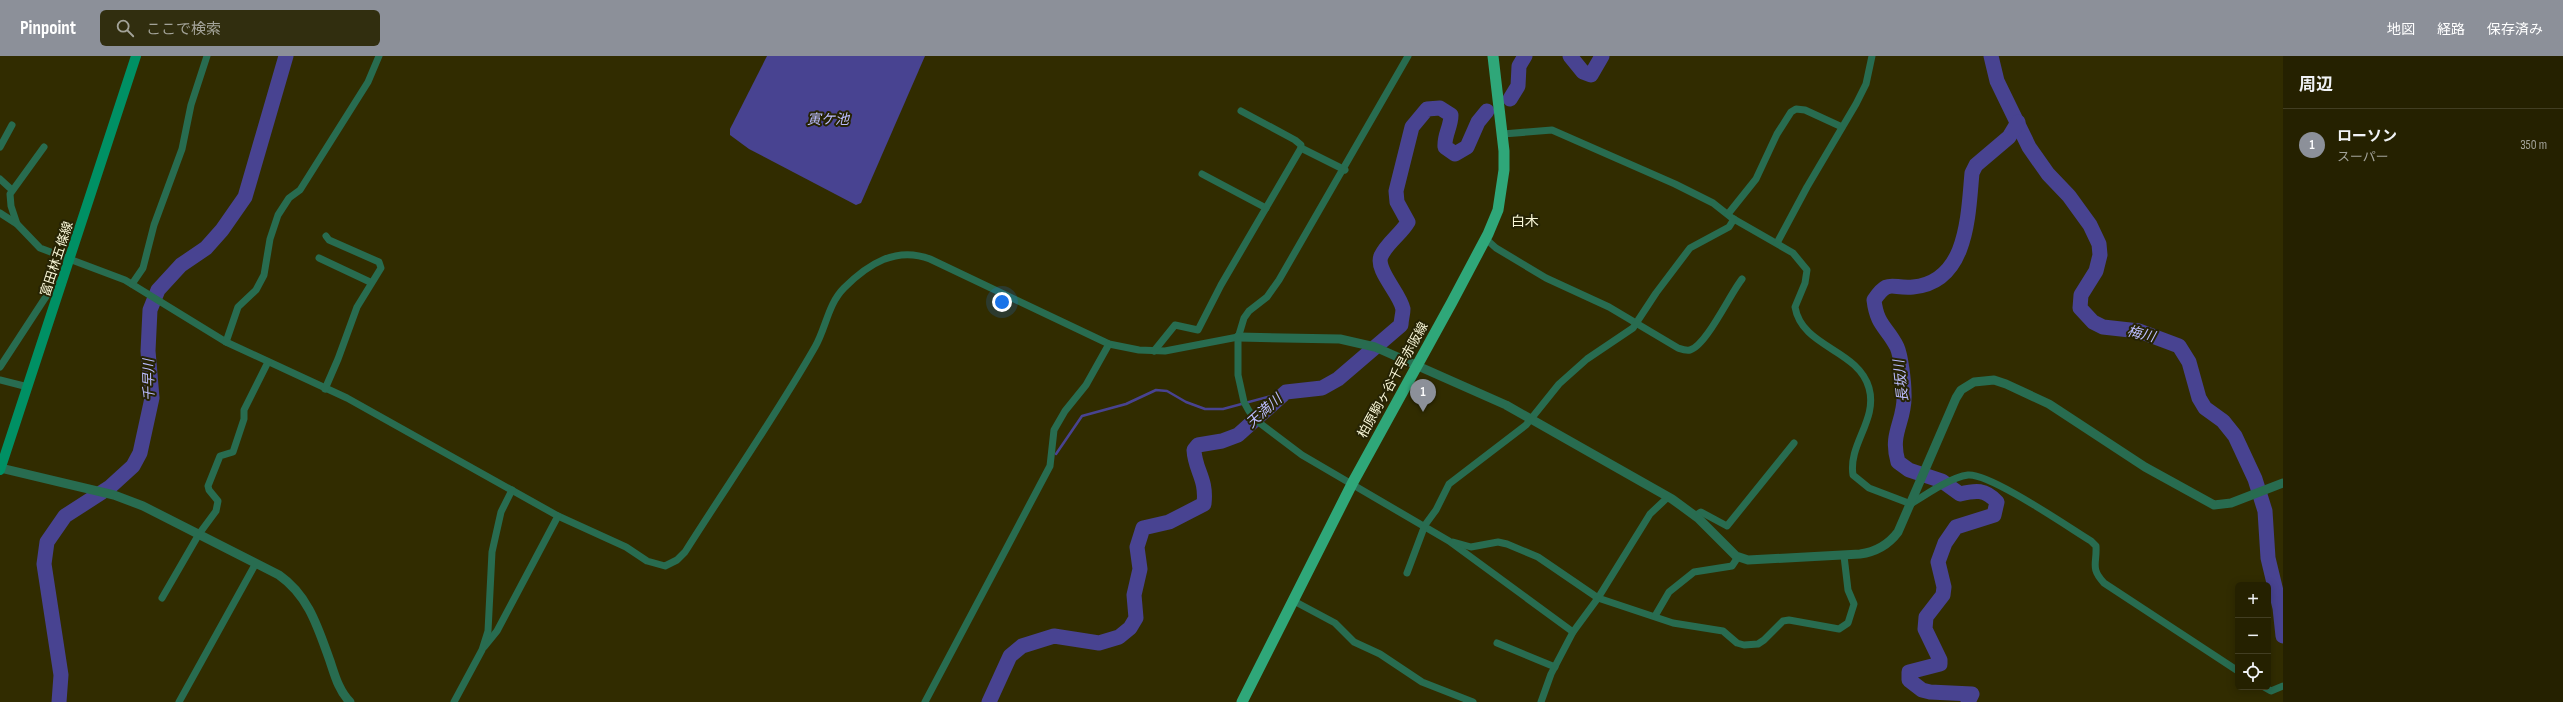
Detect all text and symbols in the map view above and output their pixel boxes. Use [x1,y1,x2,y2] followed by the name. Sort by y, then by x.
[100,10,380,46] search box
[20,17,76,40] text: Pinpoint
[114,17,136,39] icon: search
[146,20,221,39] text: ここで検索
[2387,21,2415,38] text: 地図
[2437,21,2465,38] text: 経路
[2487,21,2543,38] text: 保存済み
[2299,75,2333,95] text: 周辺
[807,111,851,128] water label: 寅ケ池
[2337,127,2397,146] text: ローソン
[2309,137,2315,153] text: 1
[2520,137,2547,153] text: 350 m
[2337,149,2389,165] text: スーパー
[1511,213,1539,230] district label: 白木
[37,219,77,299] street label: 富田林五條線
[992,292,1012,312] your location
[1354,319,1432,441] street label: 柏原駒ヶ谷千早赤阪線
[2125,322,2159,346] water label: 梅川
[140,357,158,401] water label: 千早川
[1890,357,1912,403] water label: 長坂川
[1410,379,1436,412] pin: 1
[1243,389,1287,431] water label: 天満川
[2235,582,2271,690] map controls
[2235,582,2271,618] button: +
[2235,618,2271,654] button: −
[2235,654,2271,690] button: locate

